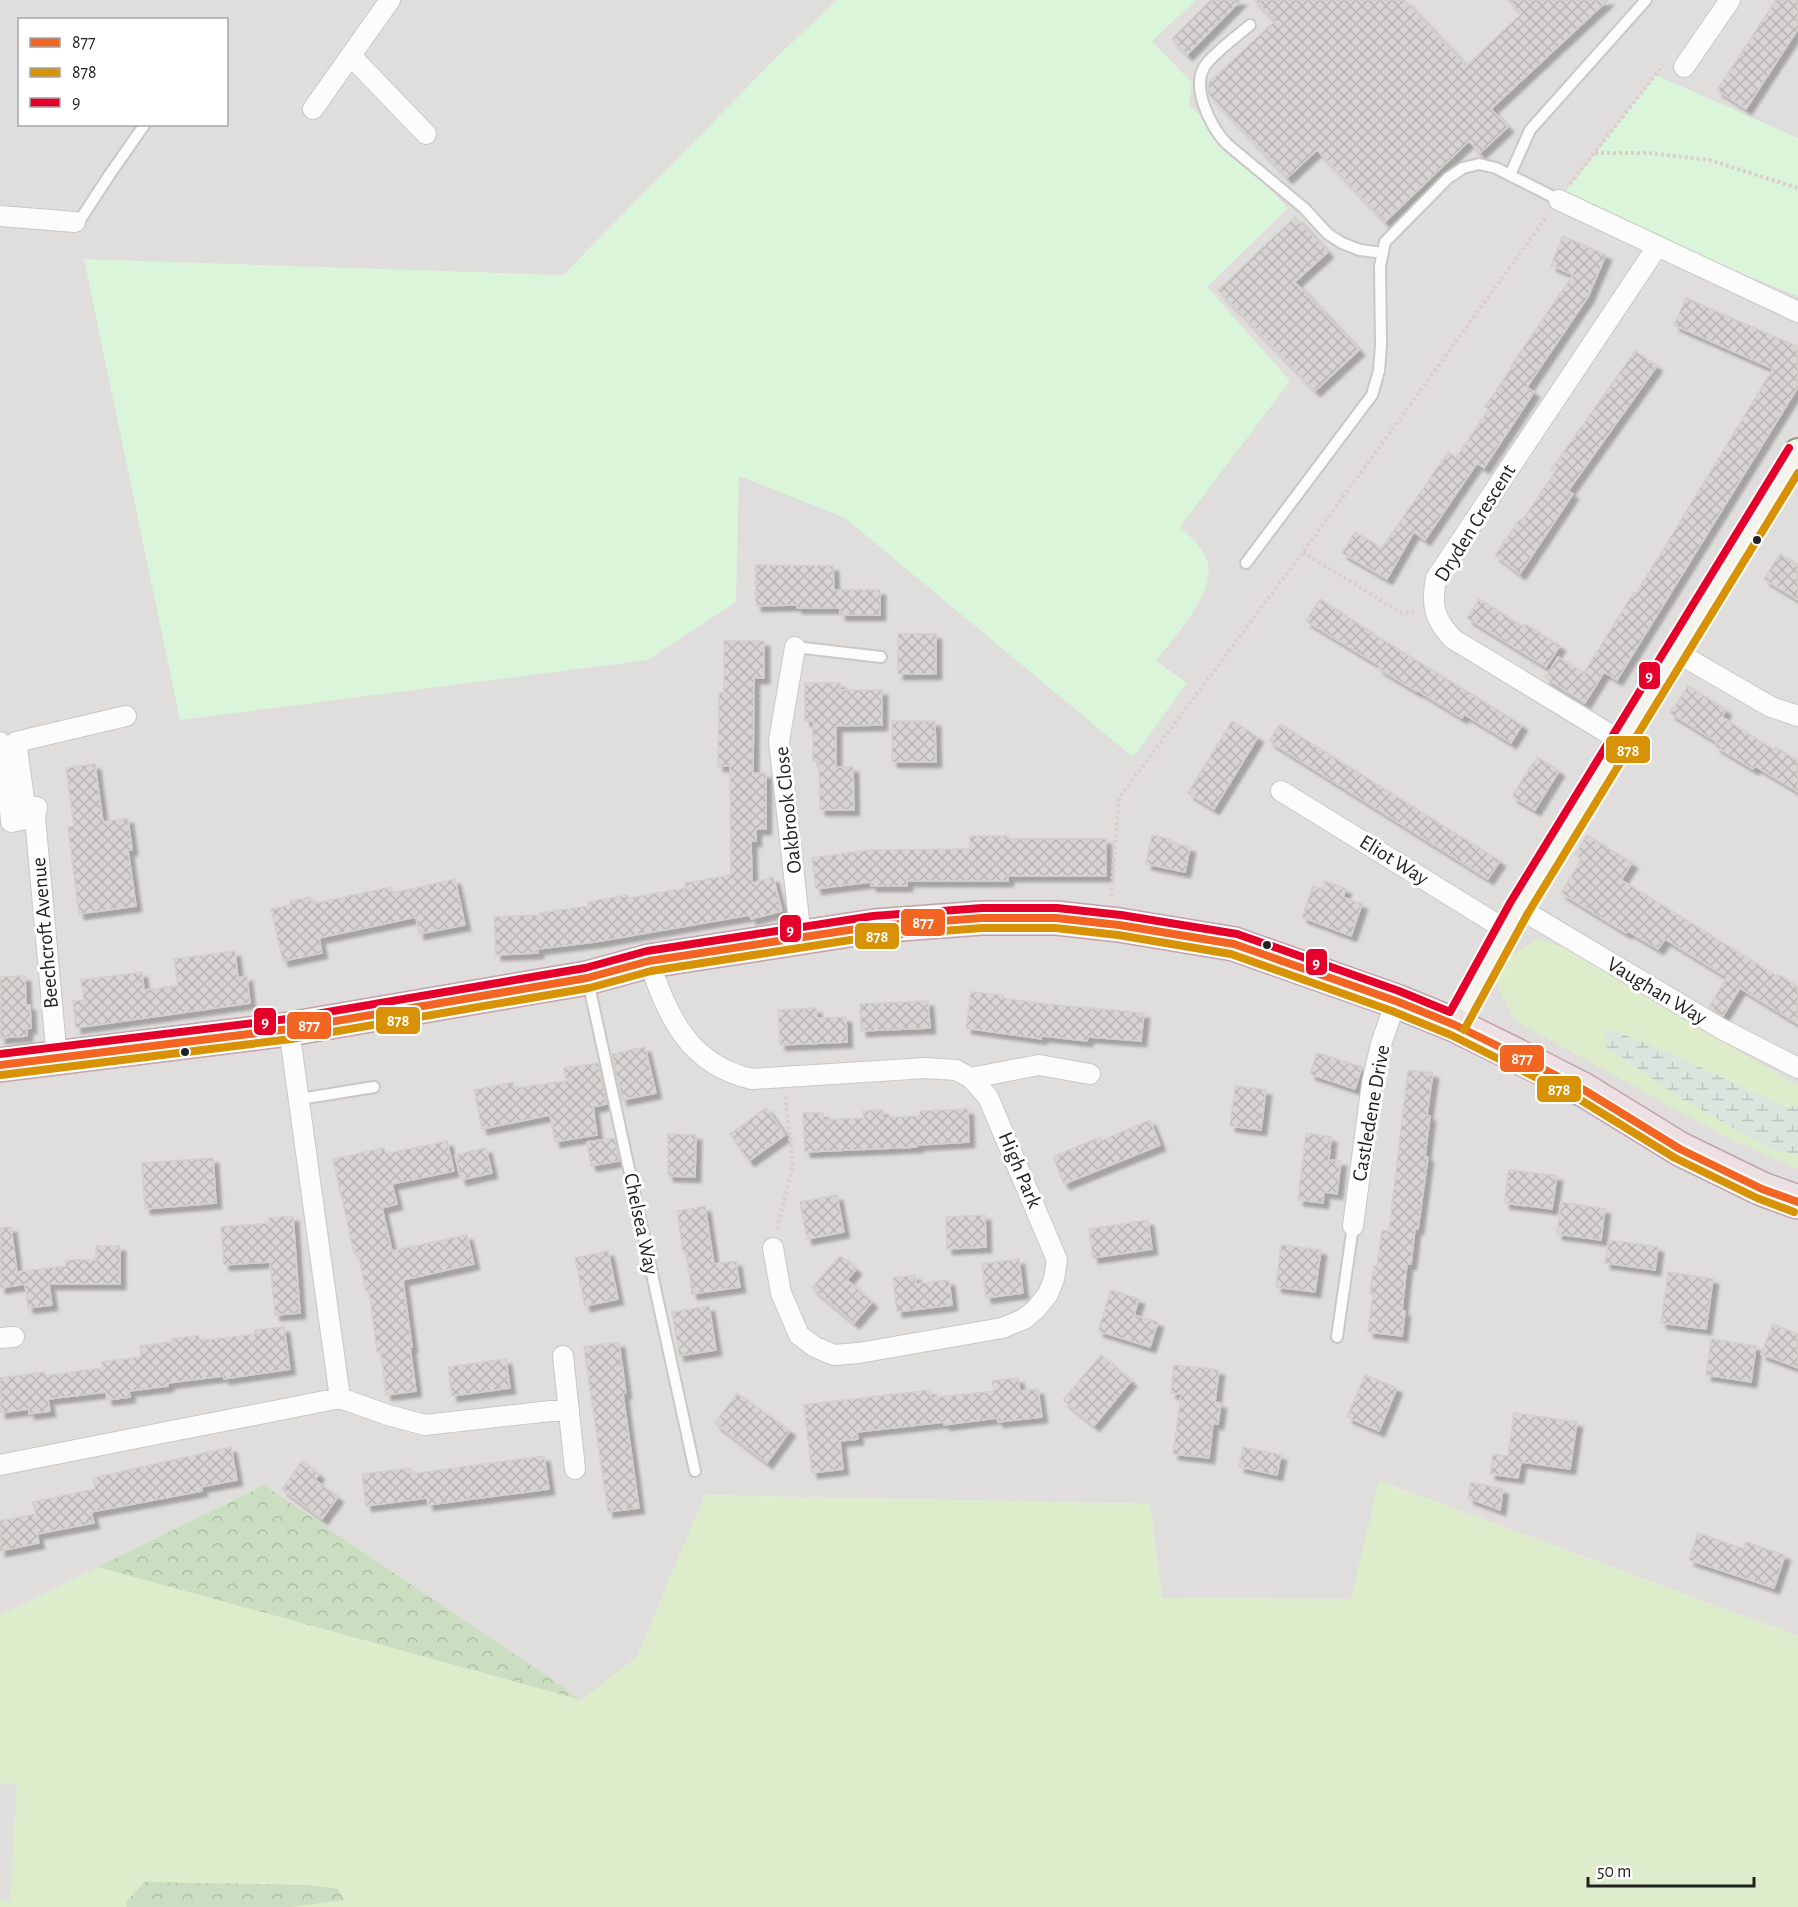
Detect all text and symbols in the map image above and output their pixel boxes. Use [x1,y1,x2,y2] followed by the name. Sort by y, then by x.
[18,18,228,126] legend
[72,34,96,52] text: 877
[72,64,97,82] text: 878
[72,94,80,112] text: 9
[1431,460,1520,585] street label: Dryden Crescent
[1751,534,1763,546] unlabelled marker
[1638,661,1661,690] line badge: 9
[1645,668,1653,684] text: 9
[1605,735,1651,764] line badge: 878
[1617,743,1639,759] text: 878
[771,746,805,874] street label: Oakbrook Close
[1356,831,1432,889] street label: Eliot Way
[28,856,62,1010] street label: Beechcroft Avenue
[900,908,946,937] line badge: 877
[779,914,802,943] line badge: 9
[912,915,934,931] text: 877
[786,922,794,938] text: 9
[854,922,900,950] line badge: 878
[866,929,888,945] text: 878
[1261,939,1273,951] unlabelled marker
[1305,948,1328,976] line badge: 9
[1604,953,1710,1029] street label: Vaughan Way
[1312,955,1320,971] text: 9
[375,1006,421,1035] line badge: 878
[253,1007,277,1036] line badge: 9
[286,1011,332,1040] line badge: 877
[387,1013,409,1029] text: 878
[261,1014,269,1030] text: 9
[298,1018,320,1034] text: 877
[1349,1043,1393,1183] street label: Castledene Drive
[1499,1044,1545,1073] line badge: 877
[179,1046,191,1058] unlabelled marker
[1511,1051,1533,1067] text: 877
[1536,1075,1582,1103] line badge: 878
[1548,1082,1570,1098] text: 878
[995,1129,1046,1211] street label: High Park
[620,1171,662,1277] street label: Chelsea Way
[1588,1850,1754,1888] scale bar
[1597,1863,1631,1881] text: 50 m

